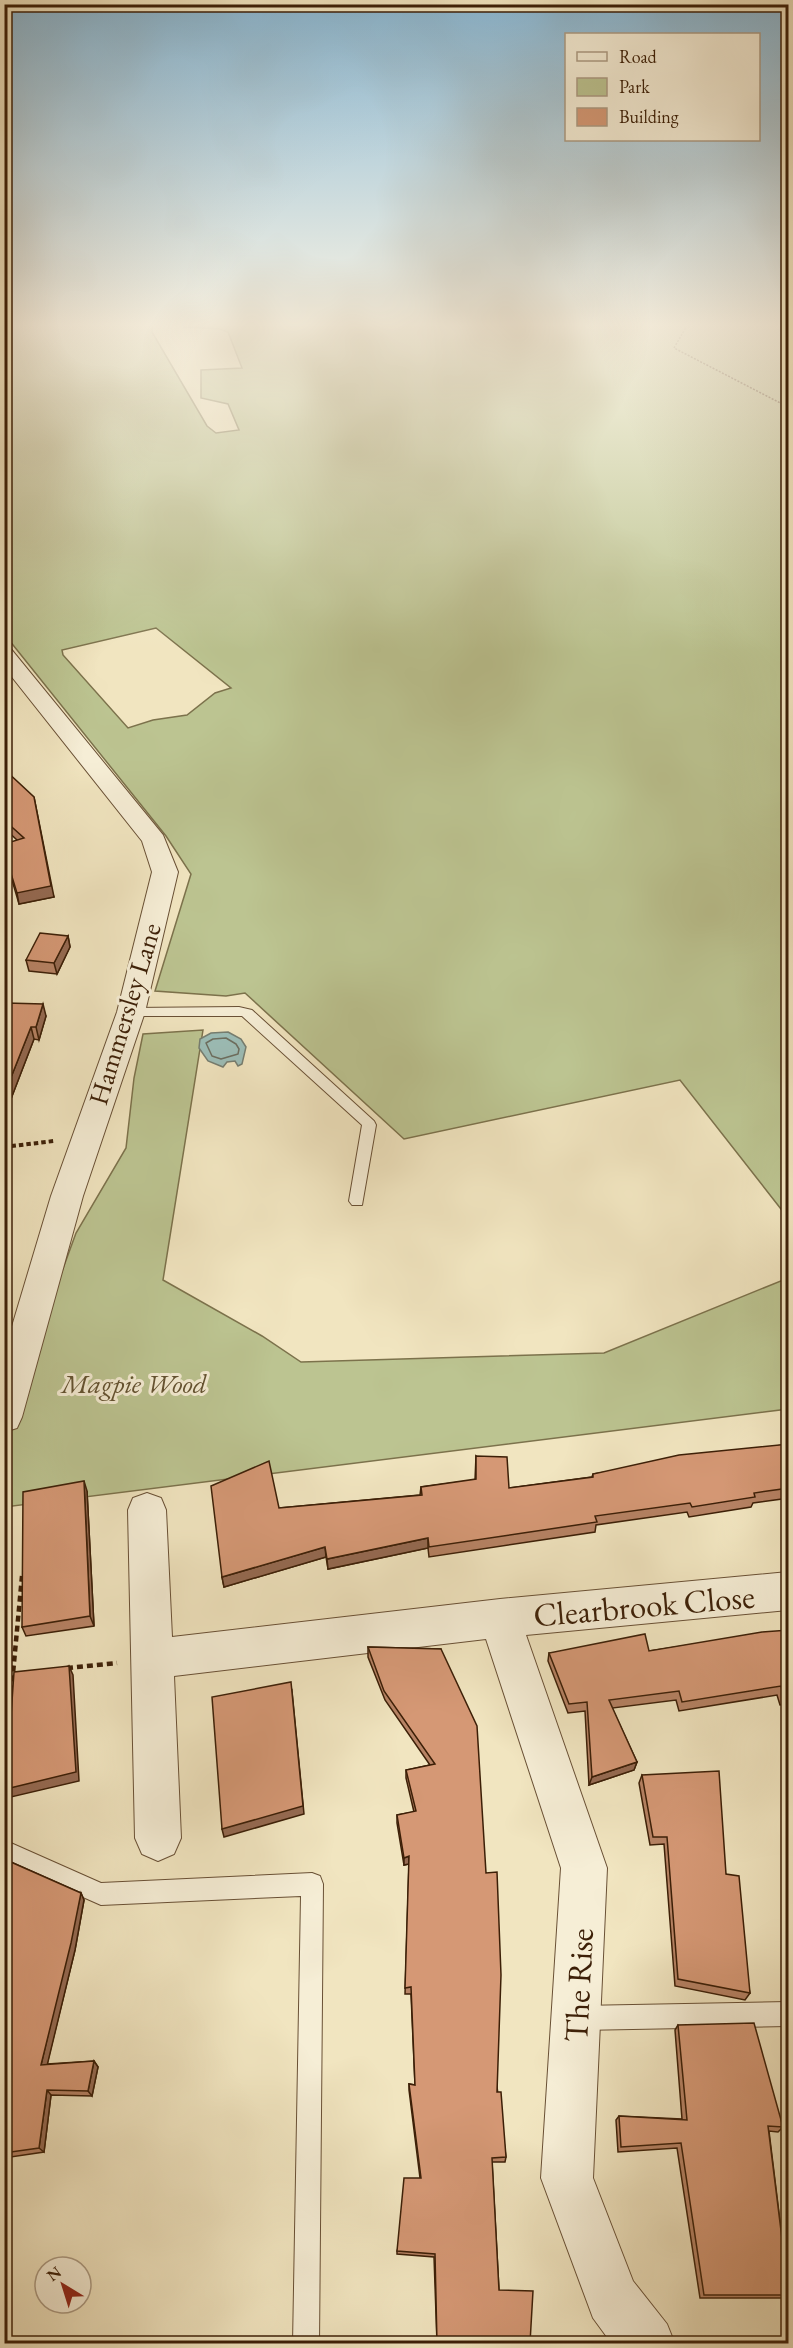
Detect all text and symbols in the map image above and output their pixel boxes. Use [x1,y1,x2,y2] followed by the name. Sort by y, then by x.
[565,33,760,141] legend
[619,45,658,68] text: Road
[619,75,650,98] text: Park
[619,105,679,128] text: Building
[80,919,169,1109] street label: Hammersley Lane
[59,1366,208,1401] park label: Magpie Wood
[532,1574,757,1637] street label: Clearbrook Close
[554,1927,603,2043] street label: The Rise
[33,2255,93,2315] north arrow
[43,2261,66,2286] text: N

